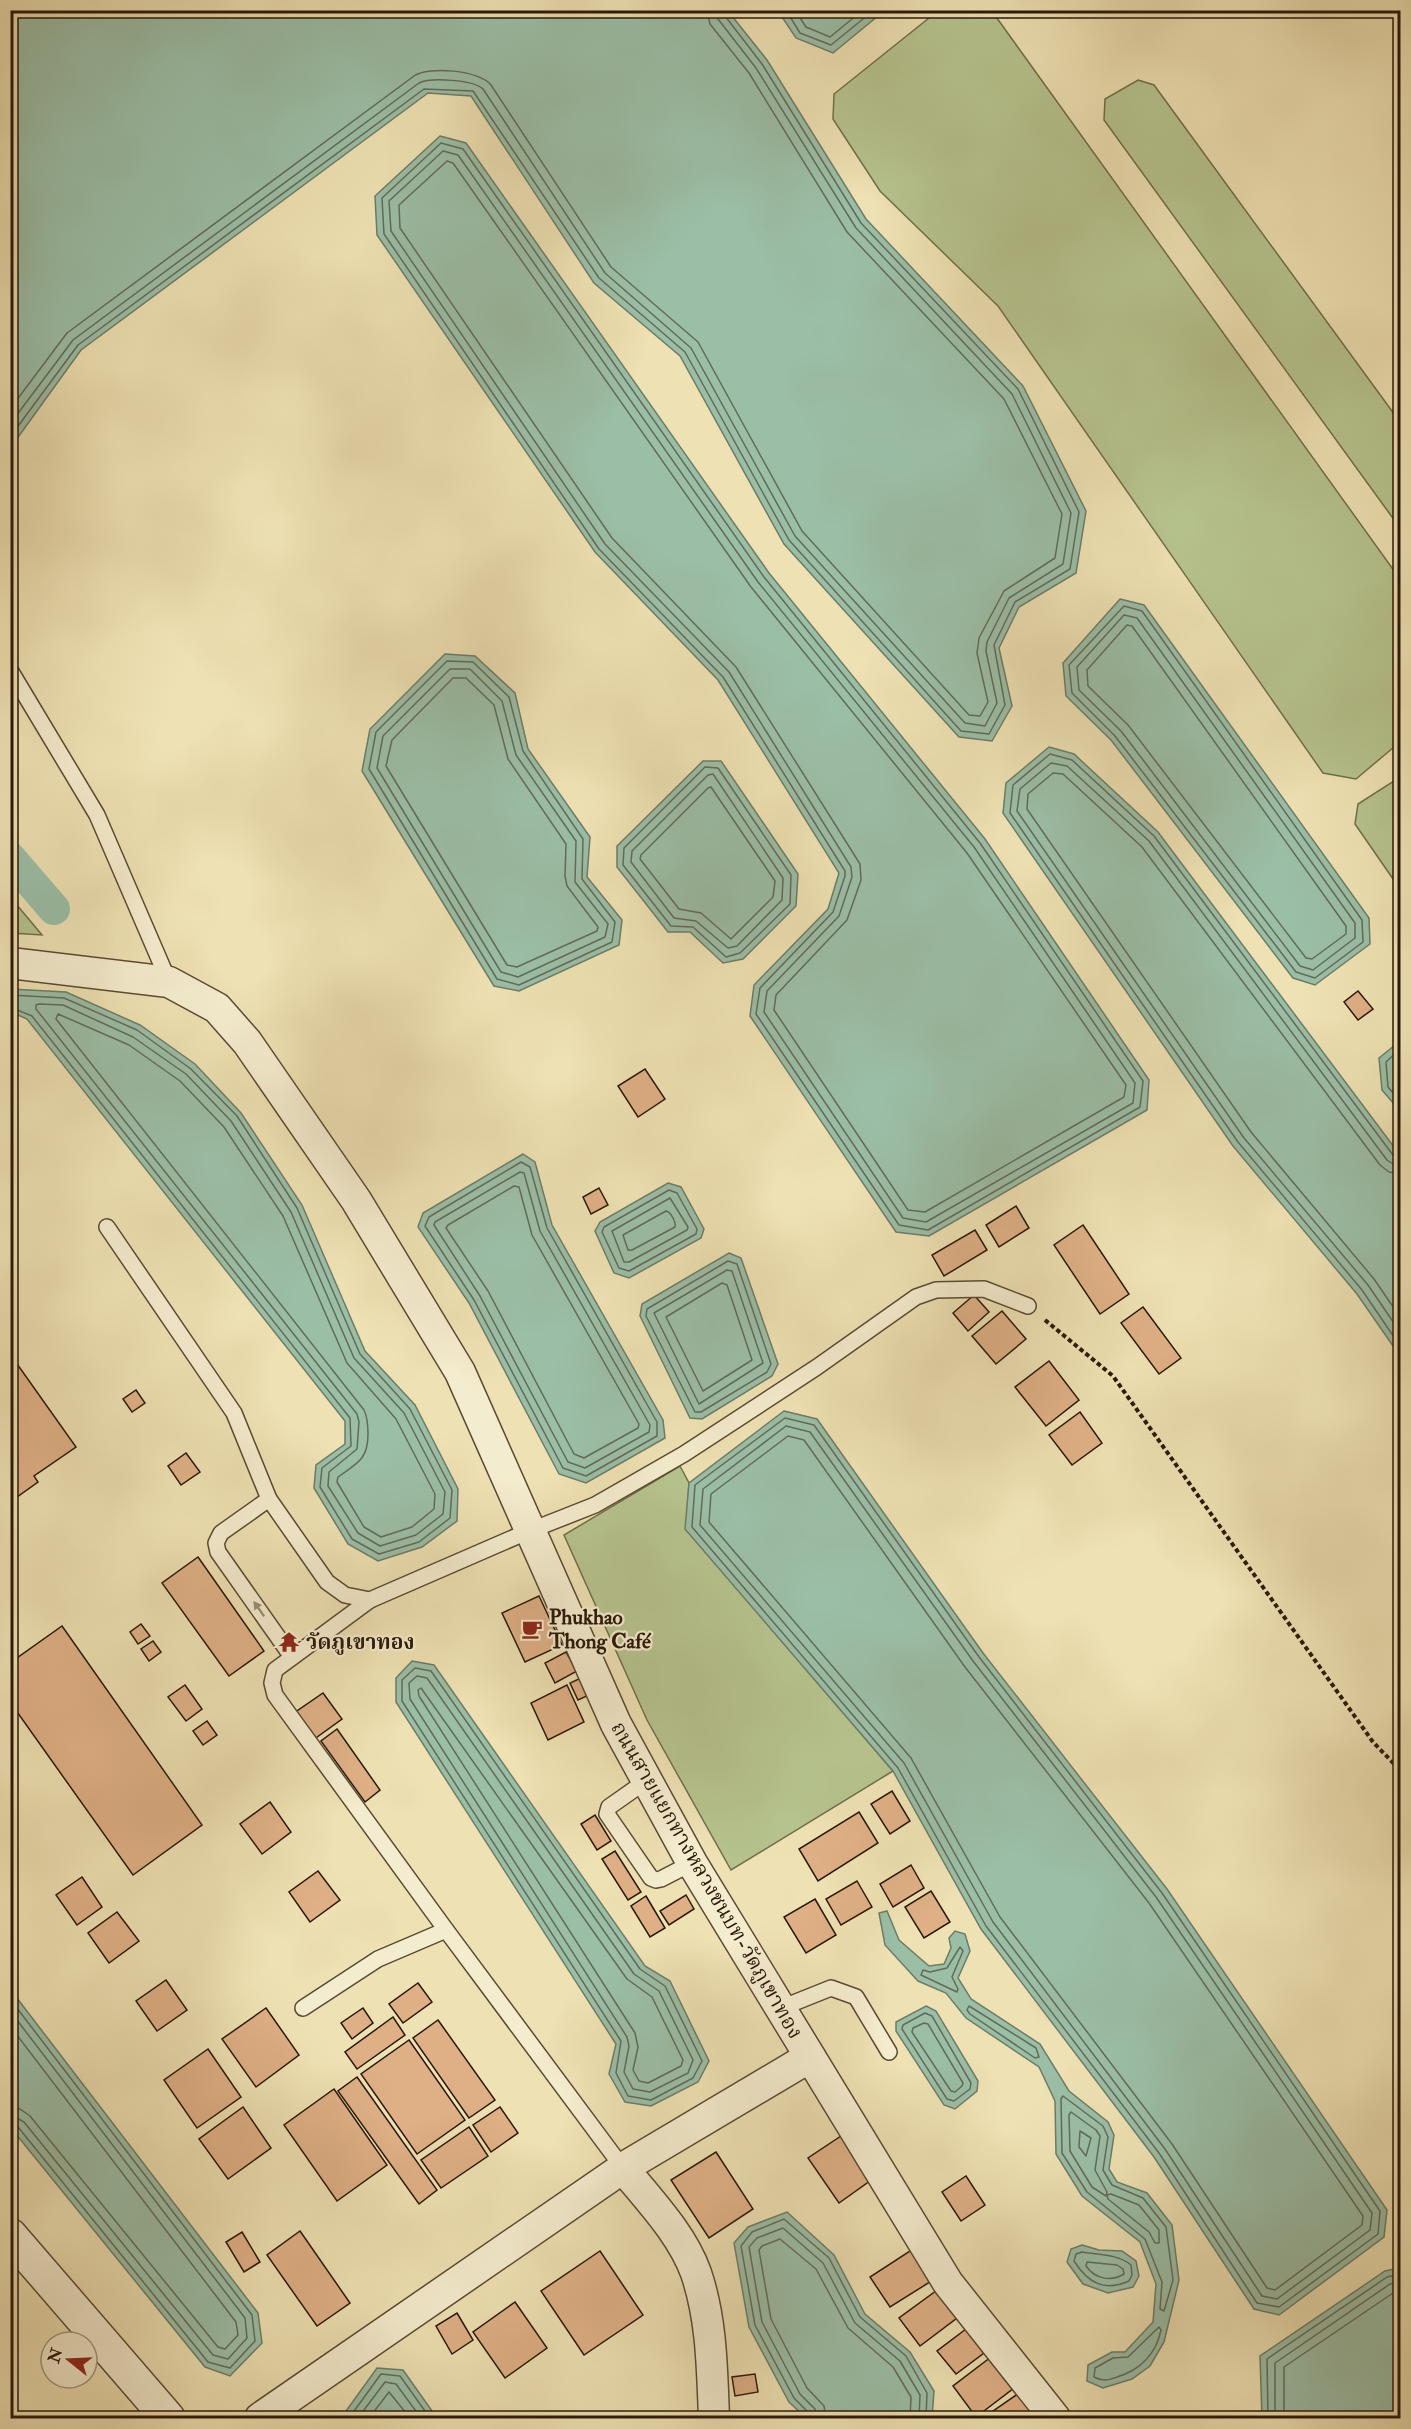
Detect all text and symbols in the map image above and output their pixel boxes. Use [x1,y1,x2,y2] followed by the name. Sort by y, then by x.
[253,1602,265,1618] one-way arrow
[548,1604,652,1655] place label: Phukhao Thong Café
[520,1617,544,1641] cafe icon: Phukhao Thong Café
[306,1629,414,1656] place label: วัดภูเขาทอง
[277,1630,301,1654] temple icon: วัดภูเขาทอง
[604,1717,809,2044] street label: ถนนสายแยกทางหลวงชนบท-วัดภูเขาทอง
[39,2330,99,2390] north arrow
[44,2345,68,2367] text: N

